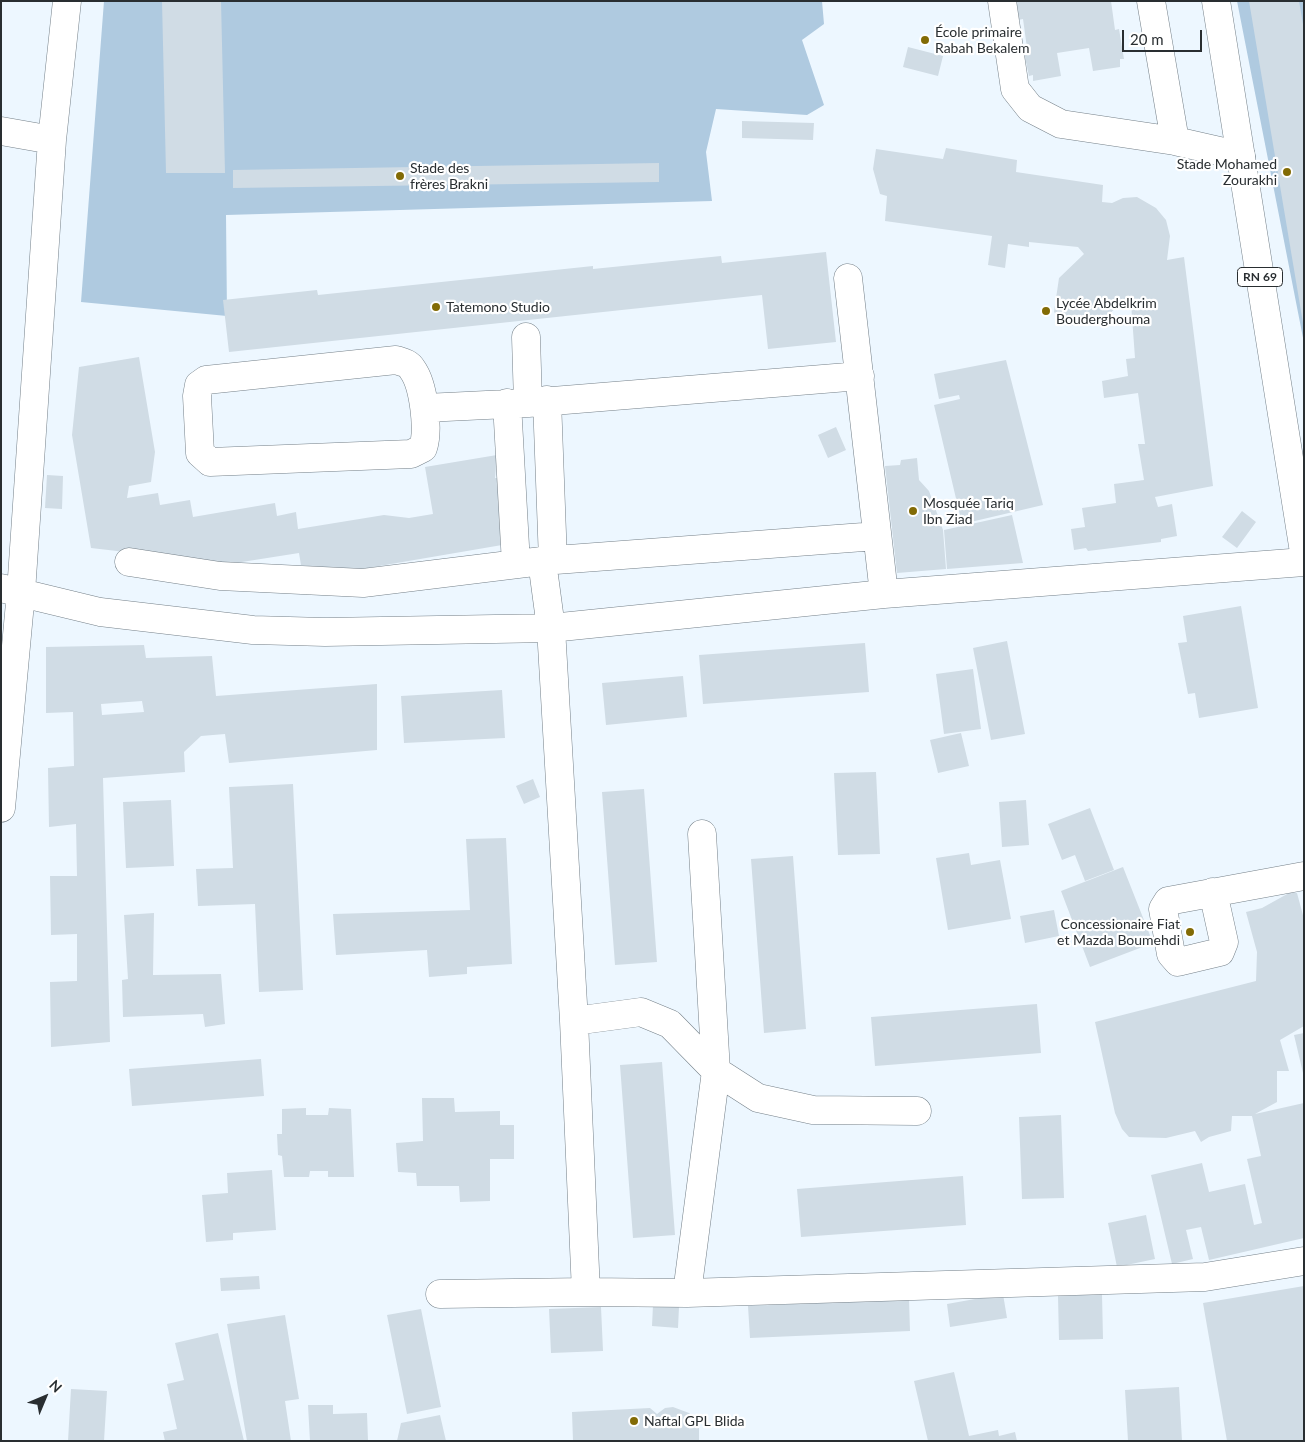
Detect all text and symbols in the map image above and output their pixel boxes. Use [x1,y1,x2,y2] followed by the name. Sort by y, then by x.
[1125,20,1205,52] scale bar
[935,24,1029,56] place label: École primaire Rabah Bekalem
[1130,30,1164,48] text: 20 m
[919,34,931,46] marker: École primaire Rabah Bekalem
[1177,156,1277,188] place label: Stade Mohamed Zourakhi
[410,160,488,192] place label: Stade des frères Brakni
[1281,166,1293,178] marker: Stade Mohamed Zourakhi
[394,170,406,182] marker: Stade des frères Brakni
[1238,268,1282,286] road number: RN 69
[1056,295,1157,328] place label: Lycée Abdelkrim Bouderghouma
[446,299,550,315] place label: Tatemono Studio
[430,301,442,313] marker: Tatemono Studio
[1040,305,1052,317] marker: Lycée Abdelkrim Bouderghouma
[923,495,1014,528] place label: Mosquée Tariq Ibn Ziad
[907,505,919,517] marker: Mosquée Tariq Ibn Ziad
[1057,916,1180,949] place label: Concessionaire Fiat et Mazda Boumehdi
[1184,926,1196,938] marker: Concessionaire Fiat et Mazda Boumehdi
[20,1372,70,1422] north arrow
[46,1376,66,1396] text: N
[644,1413,745,1429] place label: Naftal GPL Blida
[628,1415,640,1427] marker: Naftal GPL Blida

